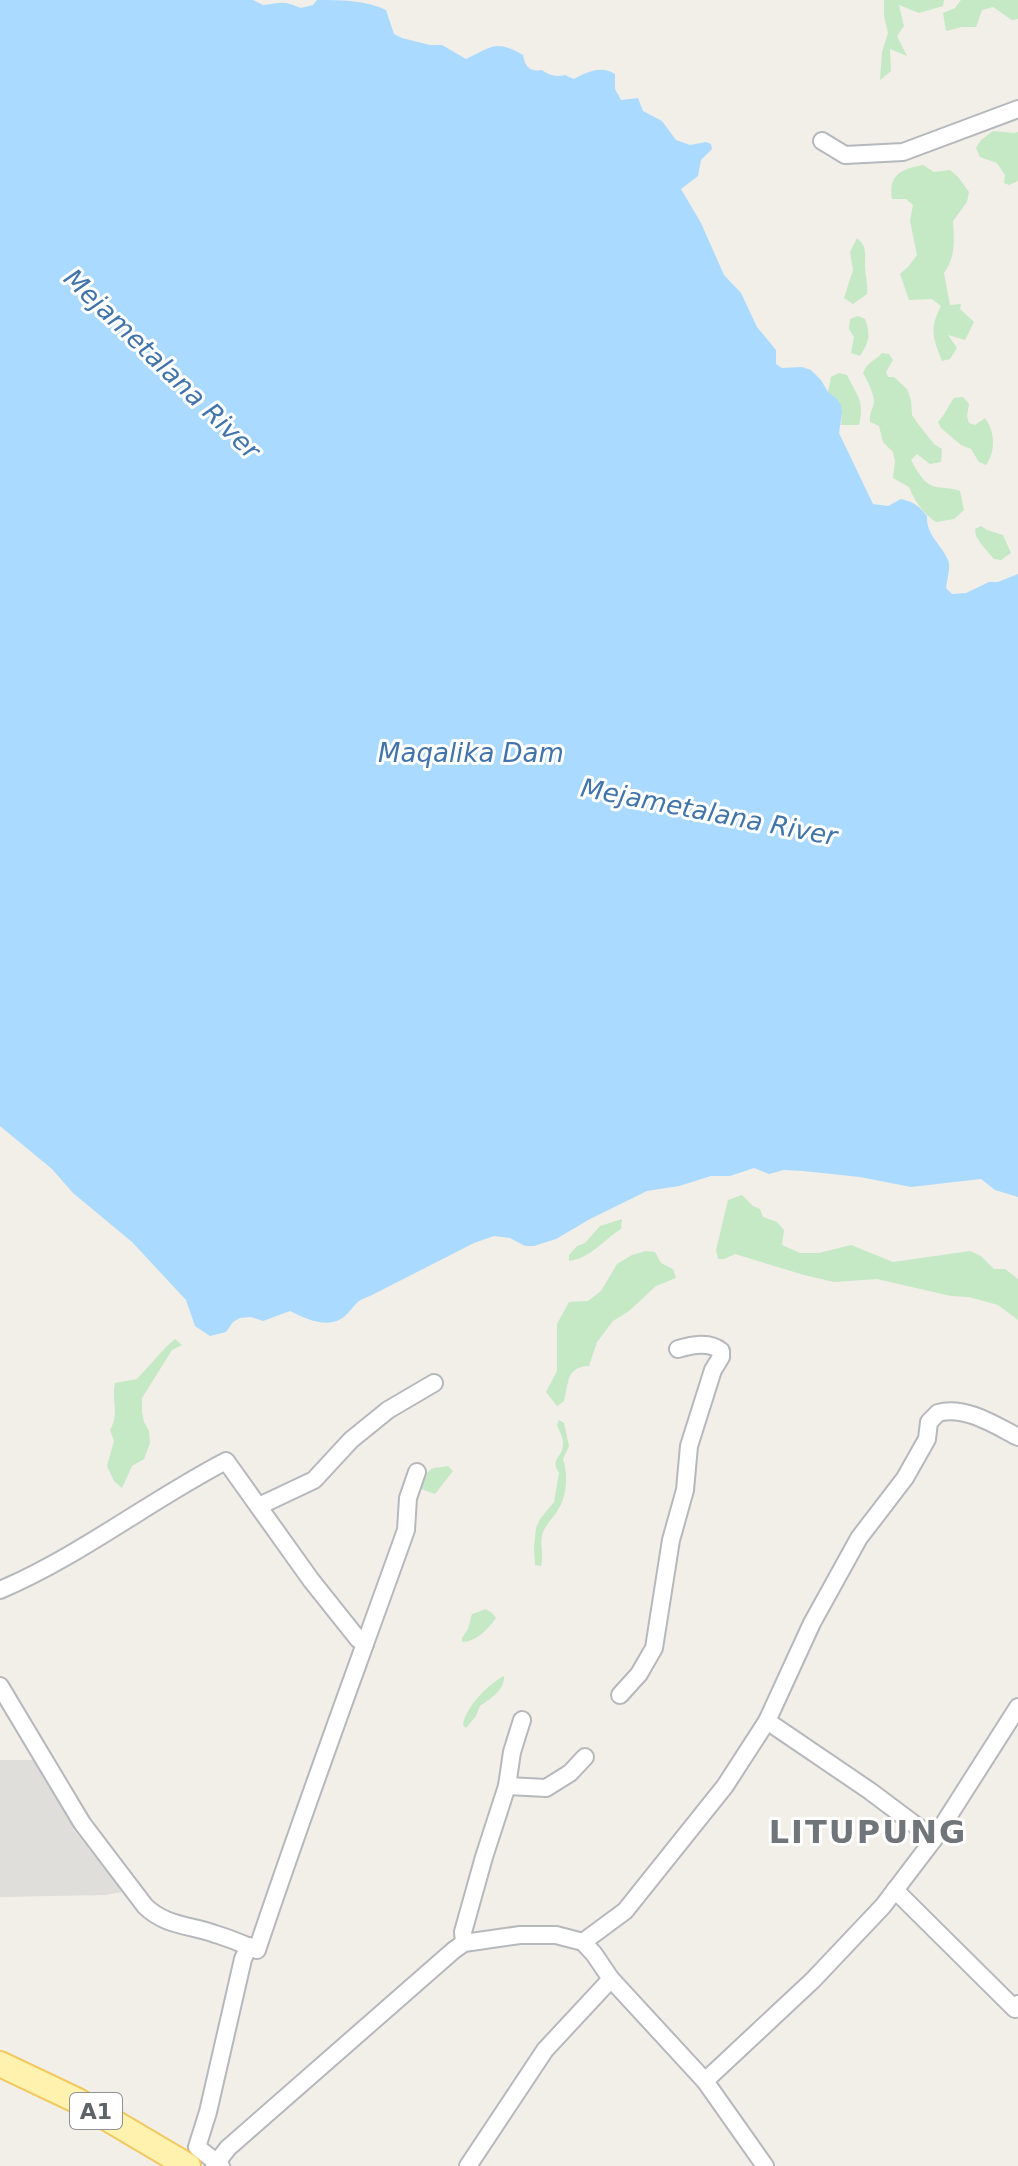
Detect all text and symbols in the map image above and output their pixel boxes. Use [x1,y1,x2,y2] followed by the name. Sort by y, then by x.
[58,263,268,467] water label: Mejametalana River
[378,738,564,768] water label: Maqalika Dam
[578,772,842,852] water label: Mejametalana River
[769,1813,967,1851] district label: LITUPUNG
[70,2093,122,2129] road number: A1

